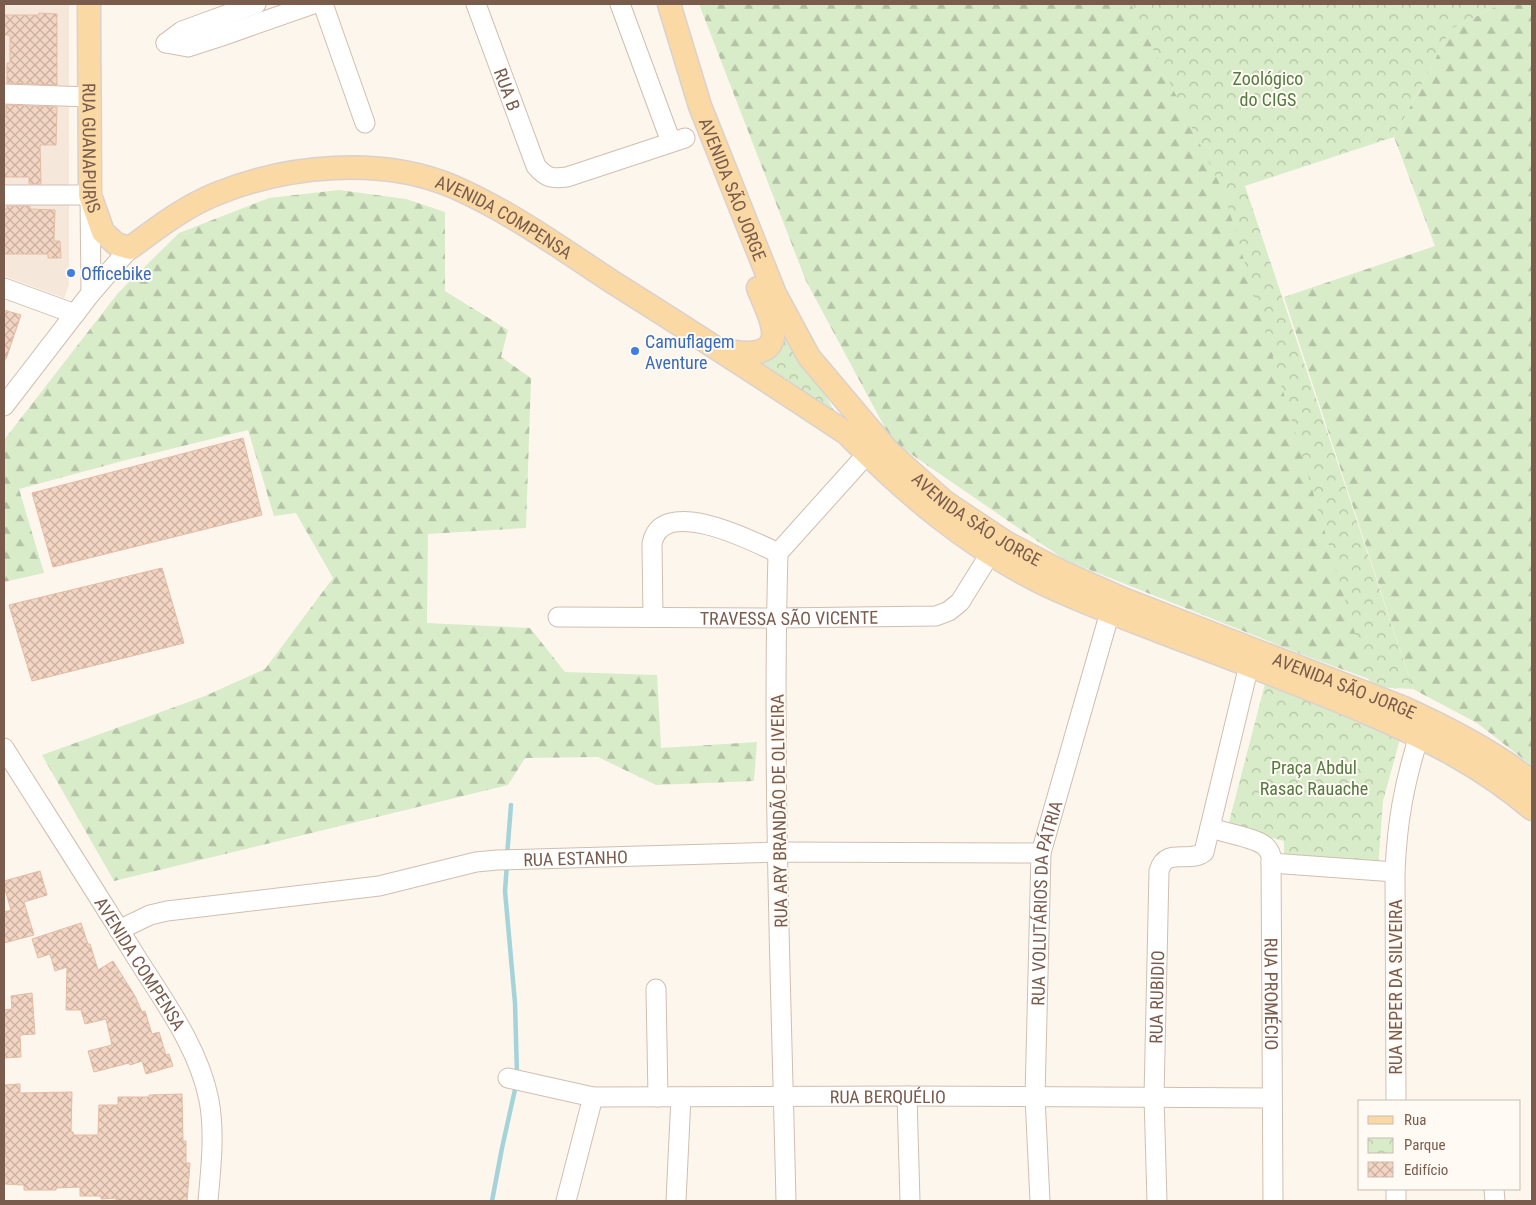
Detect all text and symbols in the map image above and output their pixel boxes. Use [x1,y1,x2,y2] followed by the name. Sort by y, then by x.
[490,65,525,114] street label: RUA B
[1233,68,1303,110] park label: Zoológico do CIGS
[79,83,106,216] street label: RUA GUANAPURIS
[695,114,771,264] street label: AVENIDA SÃO JORGE
[433,170,577,263] street label: AVENIDA COMPENSA
[81,263,151,284] place label: Officebike
[65,267,77,279] marker: Officebike
[645,331,735,373] place label: Camuflagem Aventure
[629,345,641,357] marker: Camuflagem Aventure
[908,468,1045,570] street label: AVENIDA SÃO JORGE
[700,606,878,629] street label: TRAVESSA SÃO VICENTE
[1270,648,1420,723] street label: AVENIDA SÃO JORGE
[766,693,792,928] street label: RUA ARY BRANDÃO DE OLIVEIRA
[1260,757,1368,799] park label: Praça Abdul Rasac Rauache
[1027,797,1066,1006] street label: RUA VOLUTÁRIOS DA PÁTRIA
[523,846,628,870] street label: RUA ESTANHO
[91,893,190,1034] street label: AVENIDA COMPENSA
[1385,899,1406,1075] street label: RUA NEPER DA SILVEIRA
[1261,938,1283,1050] street label: RUA PROMÉCIO
[1145,950,1168,1044] street label: RUA RUBIDIO
[830,1085,946,1107] street label: RUA BERQUÉLIO
[1358,1100,1521,1190] legend
[1404,1111,1426,1129] text: Rua
[1404,1136,1446,1154] text: Parque
[1404,1161,1448,1179] text: Edifício

